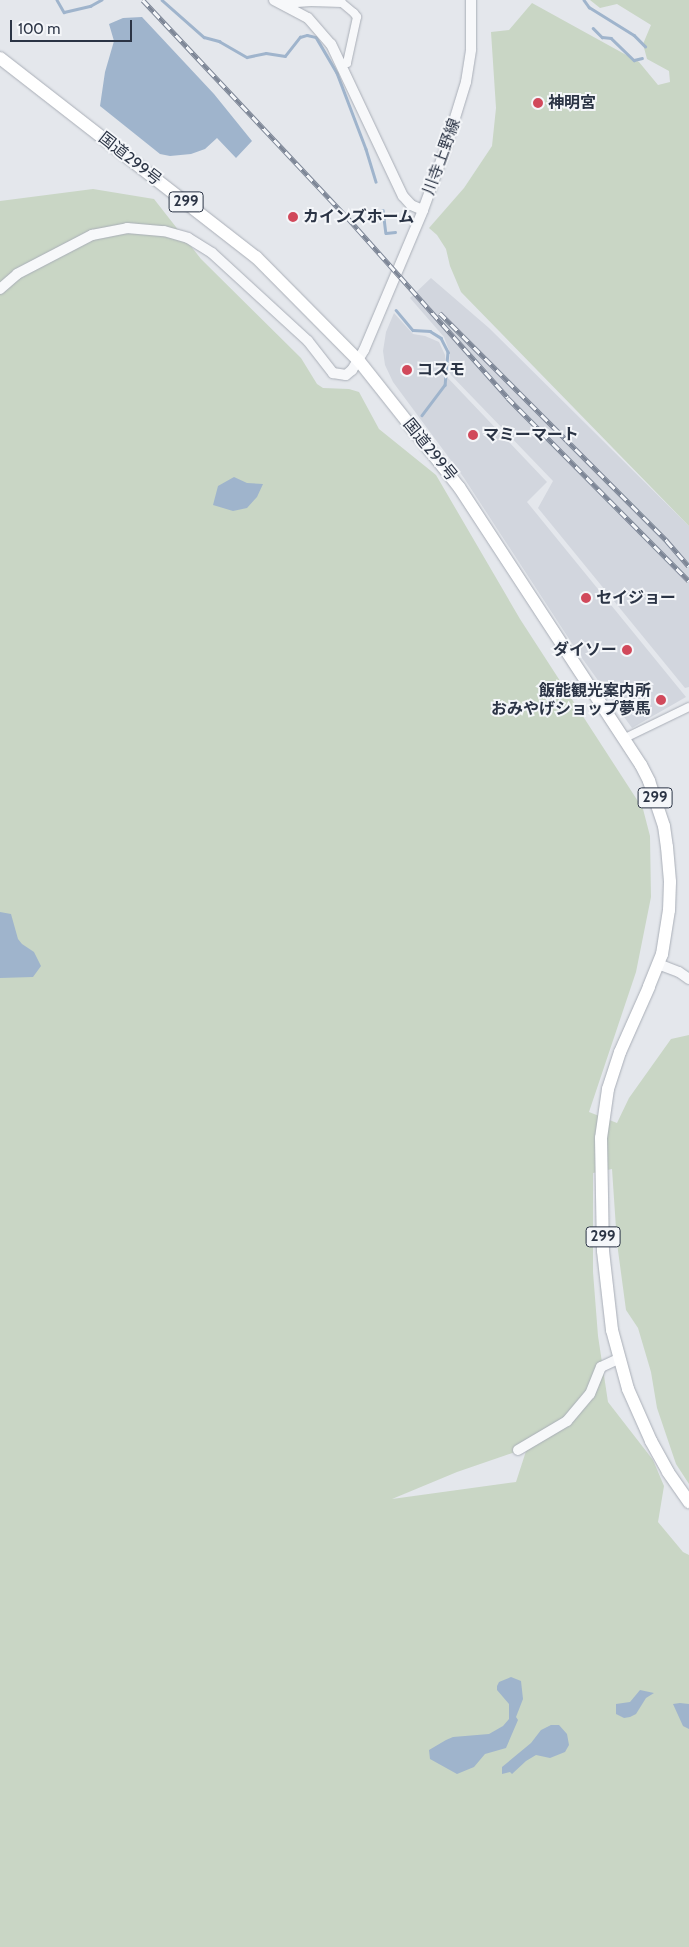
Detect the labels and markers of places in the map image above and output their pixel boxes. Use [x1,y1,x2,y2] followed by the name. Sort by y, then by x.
[548,93,596,113] place label: 神明宮
[532,97,544,109] marker: 神明宮
[303,207,415,227] place label: カインズホーム
[287,211,299,223] marker: カインズホーム
[417,360,465,380] place label: コスモ
[401,364,413,376] marker: コスモ
[483,425,579,445] place label: マミーマート
[467,429,479,441] marker: マミーマート
[596,588,676,608] place label: セイジョー
[580,592,592,604] marker: セイジョー
[553,640,617,660] place label: ダイソー
[621,644,633,656] marker: ダイソー
[491,681,651,719] place label: 飯能観光案内所 おみやげショップ夢馬
[655,694,667,706] marker: 飯能観光案内所 おみやげショップ夢馬

